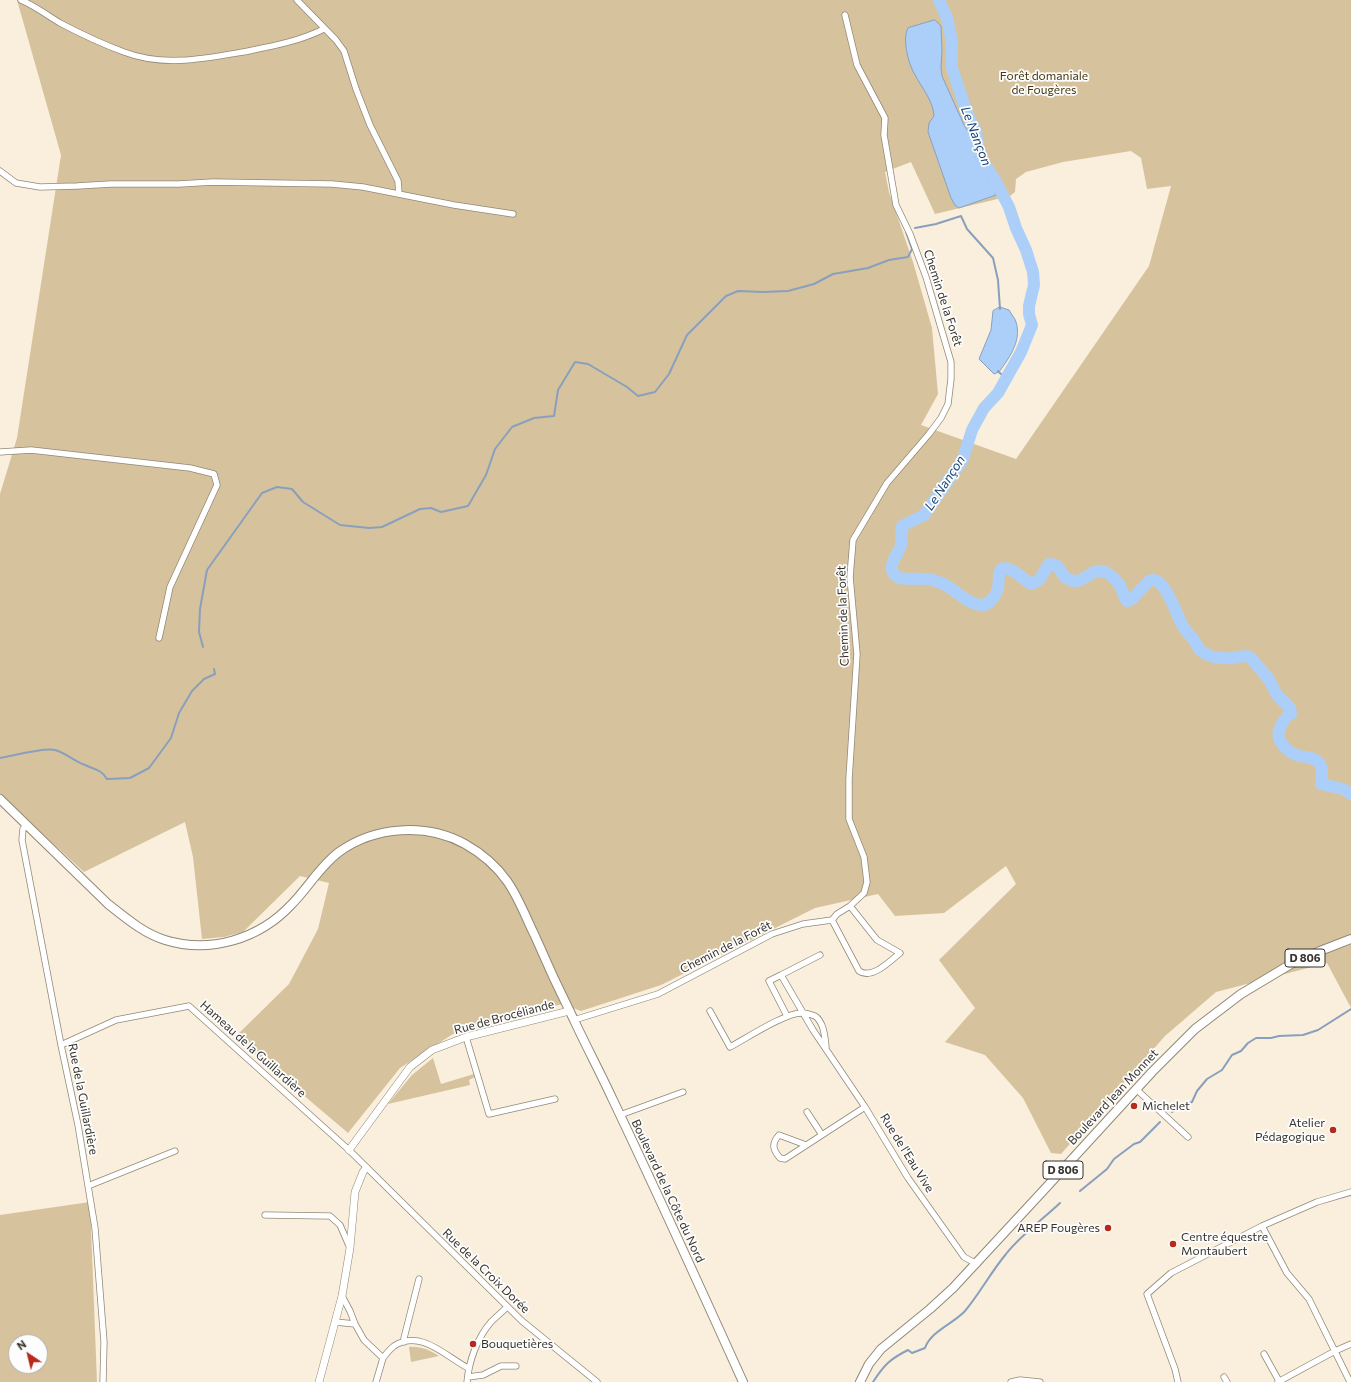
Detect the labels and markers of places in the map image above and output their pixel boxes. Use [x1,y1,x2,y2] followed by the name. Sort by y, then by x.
[1142,1099,1190,1113] place label: Michelet
[1129,1101,1139,1111] marker: Michelet
[1255,1116,1325,1144] place label: Atelier Pédagogique
[1328,1125,1338,1135] marker: Atelier Pédagogique
[1017,1221,1100,1235] place label: AREP Fougères
[1103,1223,1113,1233] marker: AREP Fougères
[1181,1230,1268,1258] place label: Centre équestre Montaubert
[1168,1239,1178,1249] marker: Centre équestre Montaubert
[481,1337,553,1351] place label: Bouquetières
[468,1339,478,1349] marker: Bouquetières

